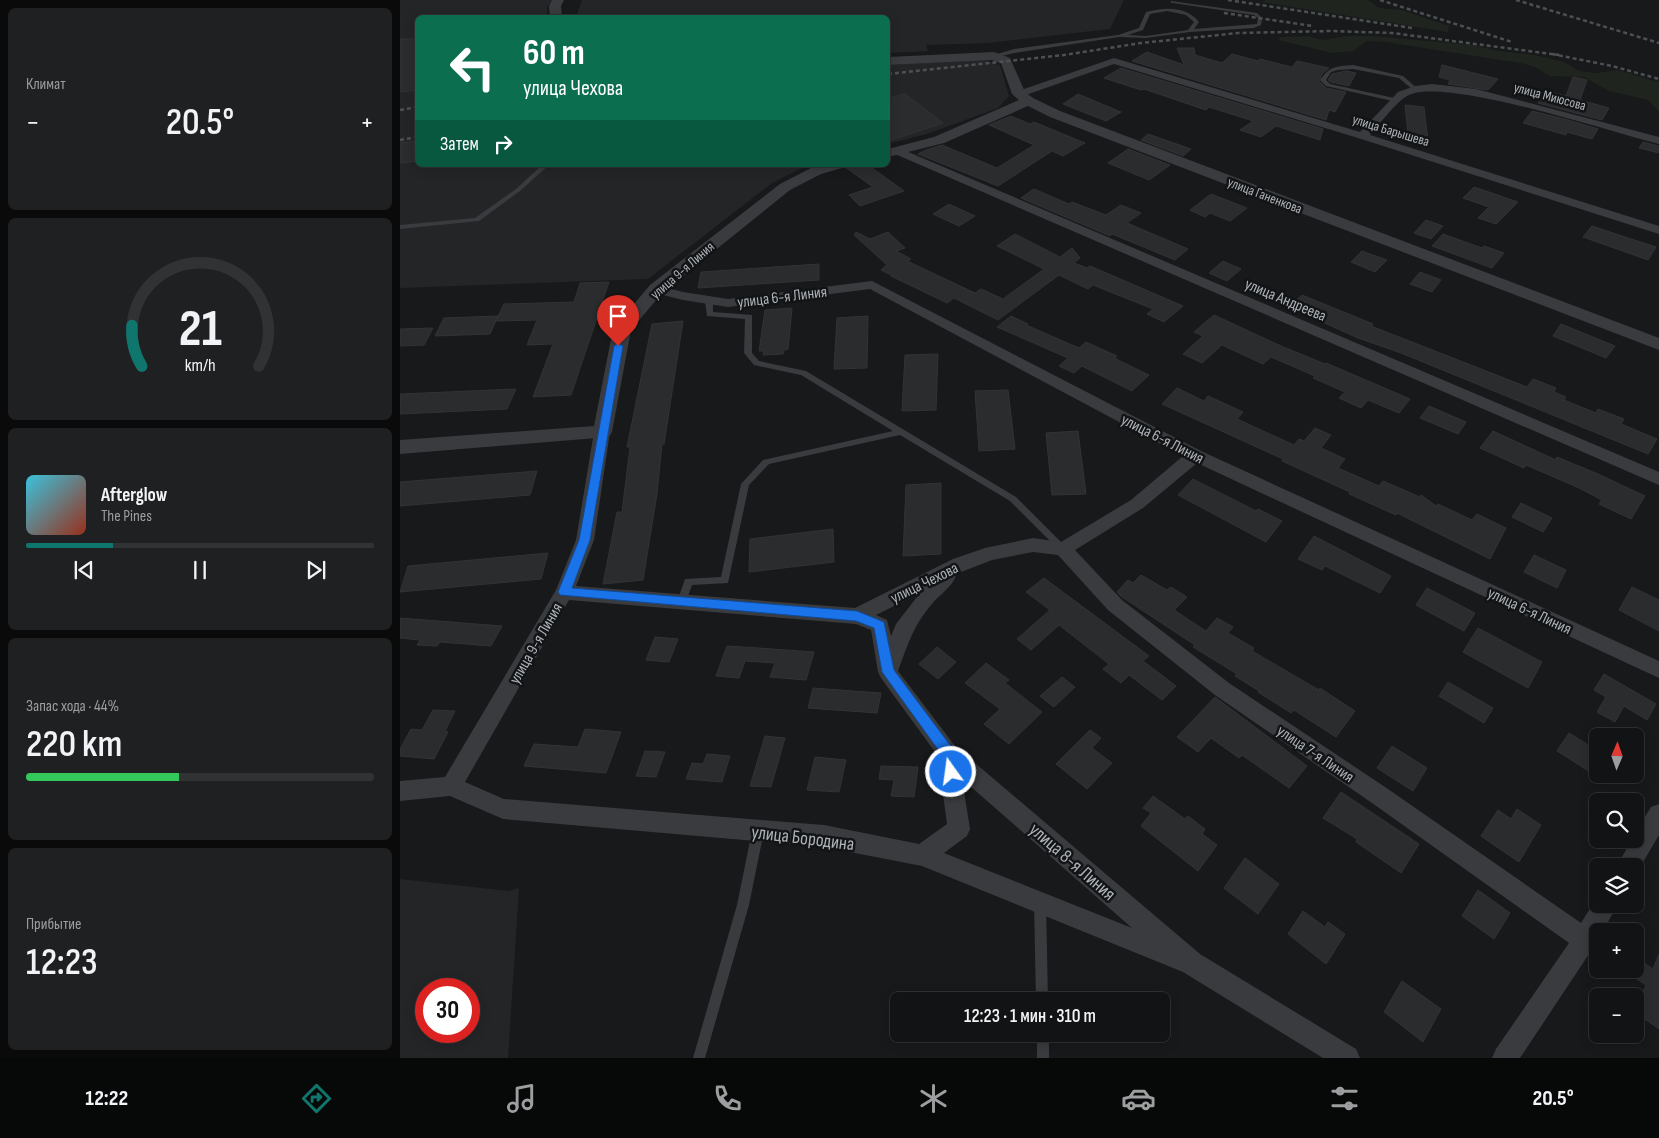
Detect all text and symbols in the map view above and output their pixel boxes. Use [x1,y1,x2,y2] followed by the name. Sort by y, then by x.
[523,32,585,75] text: 60 m
[440,35,505,100] icon: left
[26,75,66,94] text: Климат
[523,75,623,102] text: улица Чехова
[1512,79,1588,114] street label: улица Миюсова
[166,100,234,145] text: 20.5°
[26,106,40,139] text: −
[360,106,374,139] text: +
[1350,111,1431,150] street label: улица Барышева
[489,130,517,158] icon: right
[440,133,479,156] text: Затем
[1225,173,1305,217] street label: улица Ганенкова
[647,238,718,303] street label: улица 9-я Линия
[1242,275,1329,326] street label: улица Андреева
[736,283,828,312] street label: улица 6-я Линия
[597,295,639,346] pin
[178,298,222,361] text: 21
[604,302,632,330] icon: arrive
[185,355,215,376] text: km/h
[1118,410,1207,468] street label: улица 6-я Линия
[101,484,167,507] text: Afterglow
[101,507,152,526] text: The Pines
[70,556,98,584] icon: previous
[186,556,214,584] icon: pause
[302,556,330,584] icon: next
[888,559,962,608] street label: улица Чехова
[1484,584,1574,639] street label: улица 6-я Линия
[506,600,567,688] street label: улица 9-я Линия
[26,697,119,716] text: Запас хода · 44%
[26,722,122,767] text: 220 km
[1273,722,1357,787] street label: улица 7-я Линия
[1589,728,1644,782] north arrow
[1589,728,1644,1043] map controls
[924,745,976,797] position arrow
[1589,793,1644,848] button: search
[1024,818,1120,906] street label: улица 8-я Линия
[750,821,856,856] street label: улица Бородина
[1589,858,1644,913] button: layers
[26,915,81,934] text: Прибытие
[1589,923,1644,978] button: +
[26,940,98,985] text: 12:23
[415,978,480,1043] speed limit sign: 30
[1589,988,1644,1043] button: −
[964,1005,1096,1028] text: 12:23 · 1 мин · 310 m
[299,1081,334,1116] icon: directions
[504,1081,539,1116] icon: music
[710,1081,745,1116] icon: phone
[916,1081,951,1116] icon: climate
[1121,1081,1156,1116] icon: car
[1327,1081,1362,1116] icon: filters
[85,1085,128,1112] text: 12:22
[1533,1085,1574,1112] text: 20.5°

